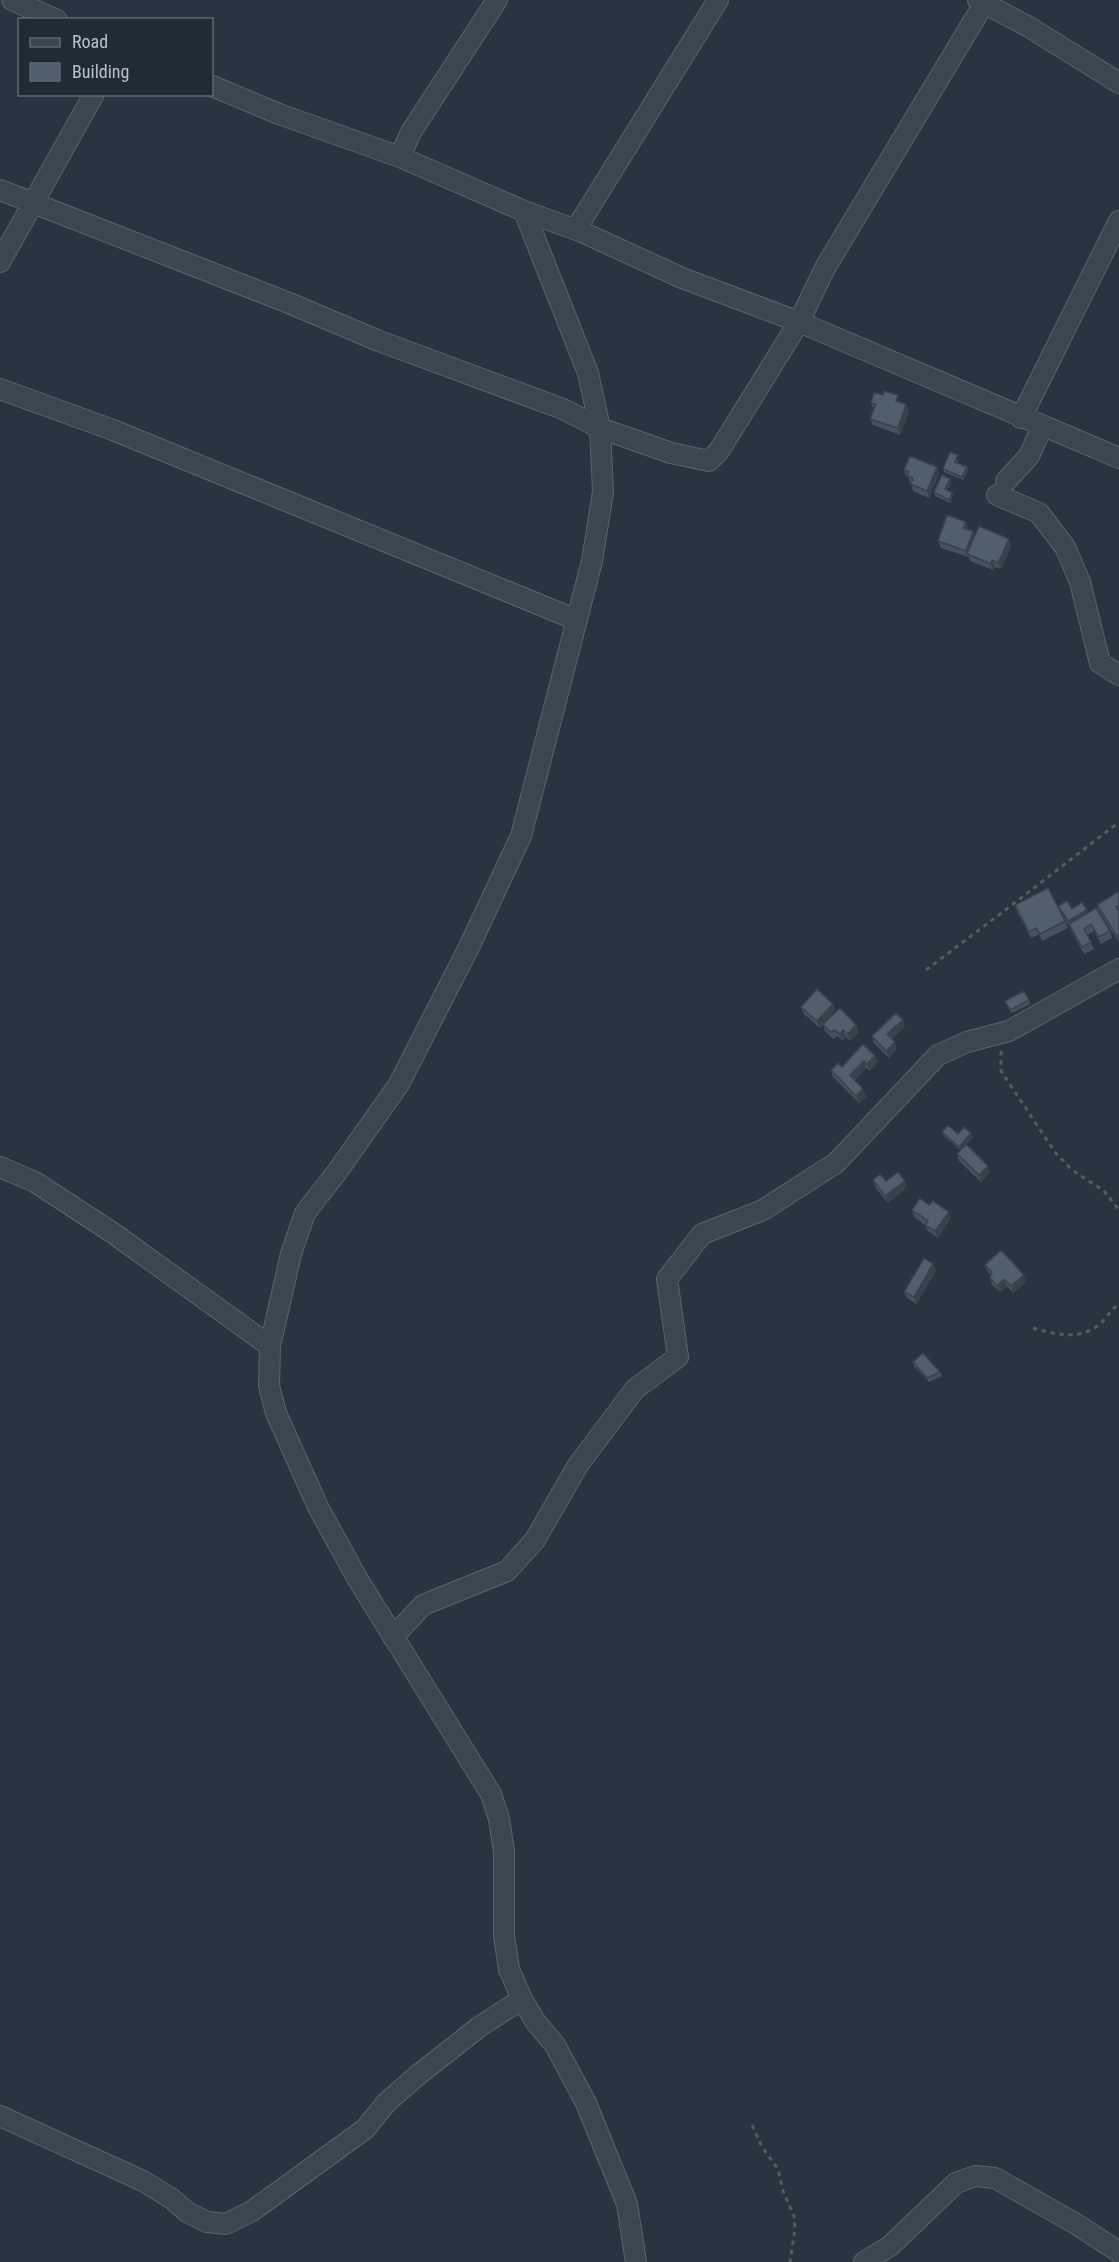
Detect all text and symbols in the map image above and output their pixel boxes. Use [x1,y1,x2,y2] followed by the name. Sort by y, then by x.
[18,18,213,96] legend
[72,31,108,52] text: Road
[72,61,129,82] text: Building

